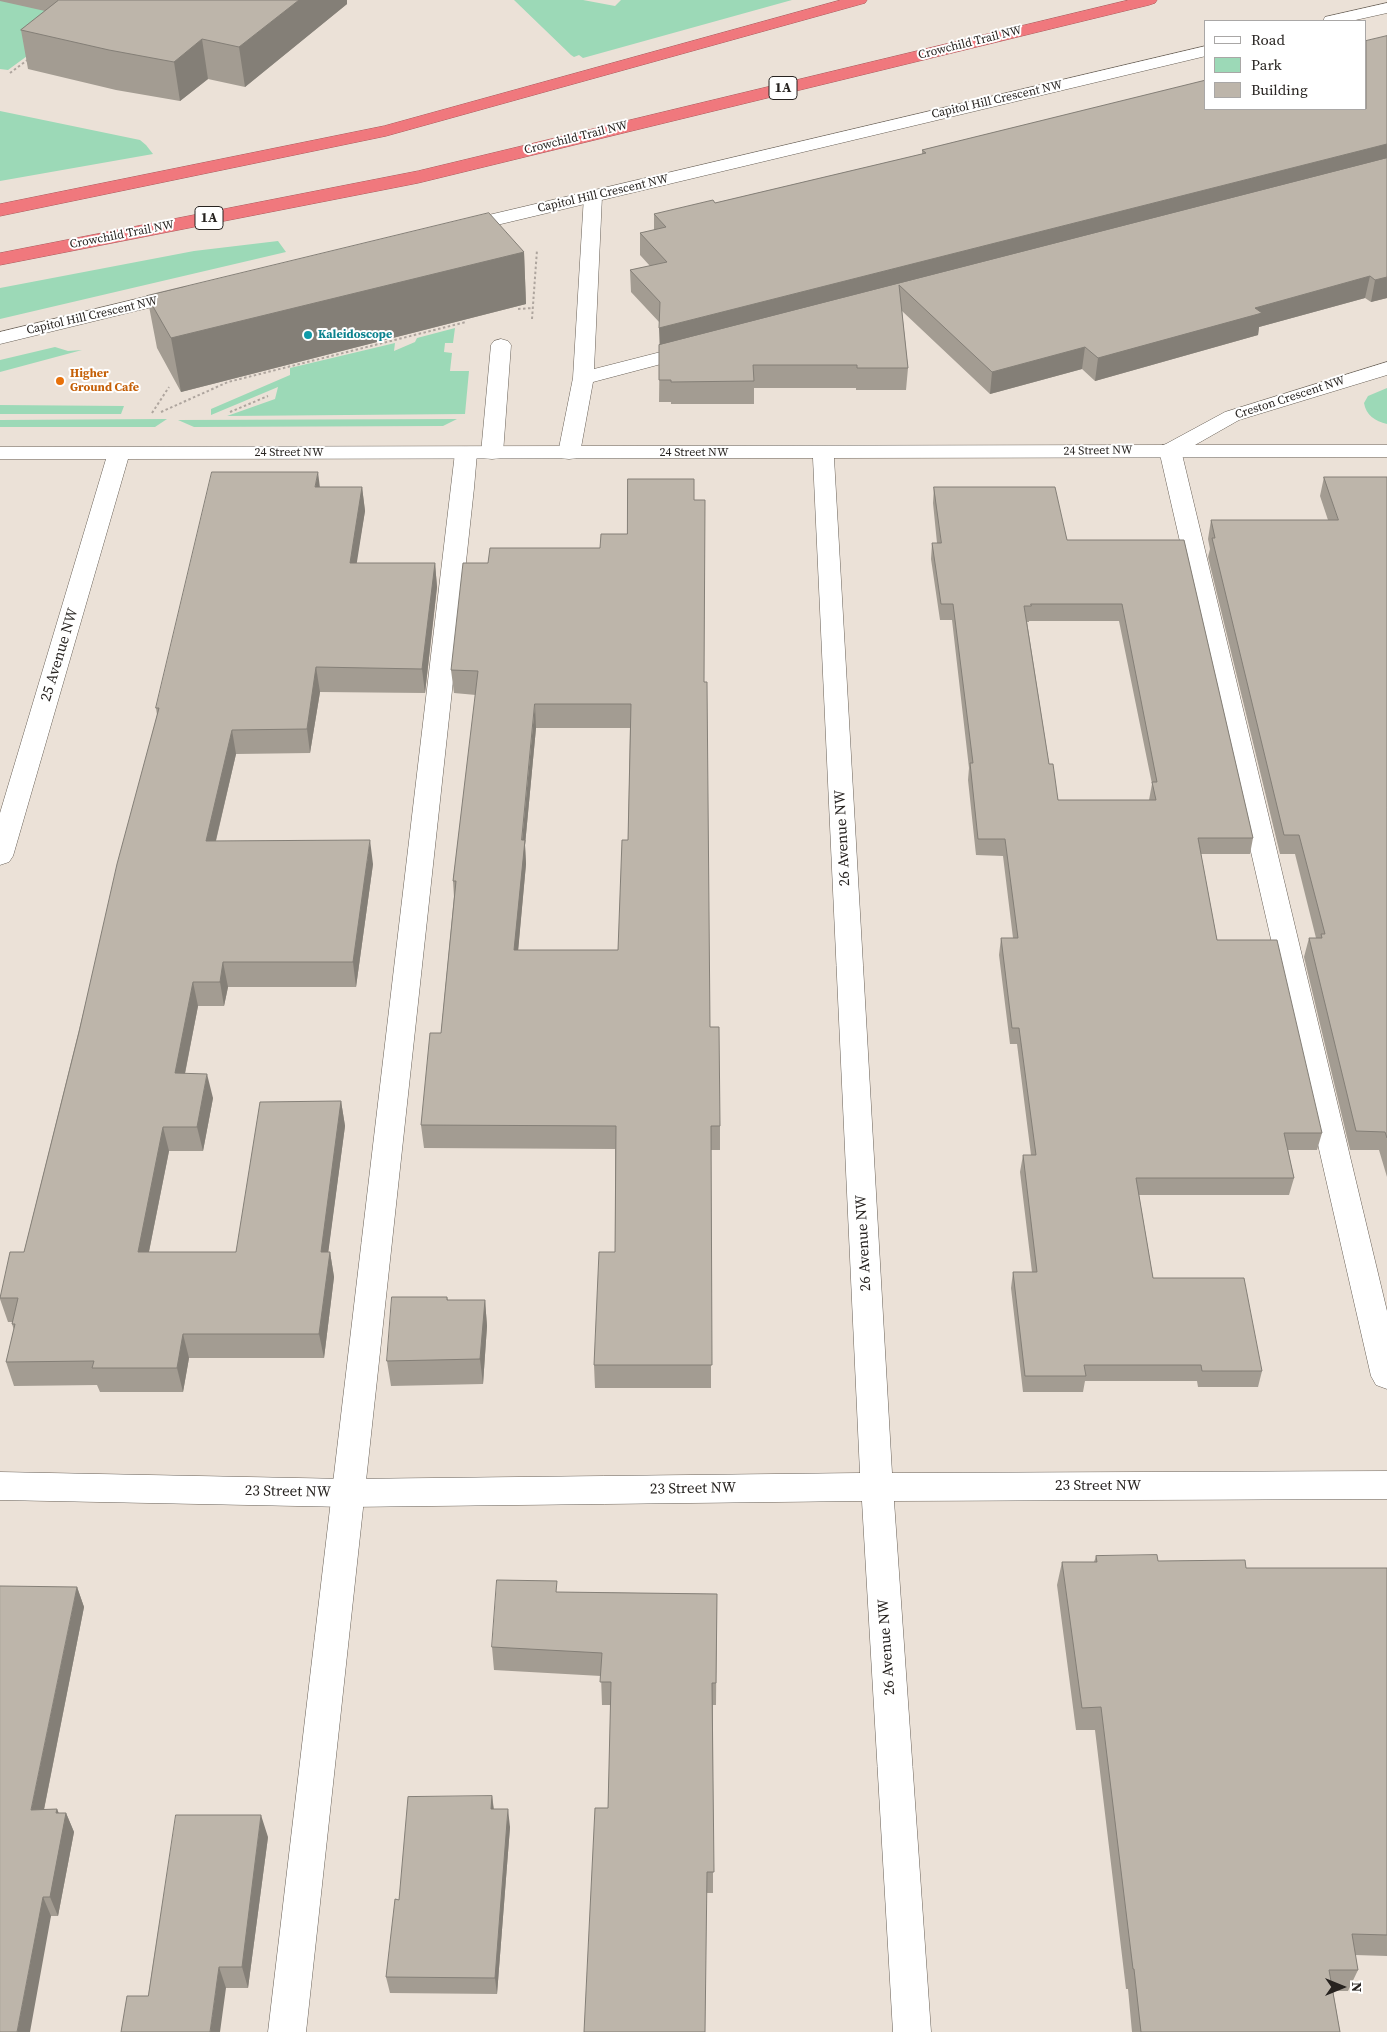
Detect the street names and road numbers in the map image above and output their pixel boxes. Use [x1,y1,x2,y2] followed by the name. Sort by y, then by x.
[917,23,1023,63] street label: Crowchild Trail NW
[769,76,797,100] road number: 1A
[930,78,1064,122] street label: Capitol Hill Crescent NW
[523,118,629,158] street label: Crowchild Trail NW
[536,172,670,216] street label: Capitol Hill Crescent NW
[195,207,223,230] road number: 1A
[69,218,175,252] street label: Crowchild Trail NW
[25,294,159,338] street label: Capitol Hill Crescent NW
[1233,373,1347,423] street label: Creston Crescent NW
[1063,443,1133,459] street label: 24 Street NW
[255,446,323,460] street label: 24 Street NW
[660,446,728,460] street label: 24 Street NW
[37,606,83,704] street label: 25 Avenue NW
[831,789,855,887] street label: 26 Avenue NW
[852,1194,876,1292] street label: 26 Avenue NW
[1055,1477,1141,1495] street label: 23 Street NW
[650,1479,736,1499] street label: 23 Street NW
[245,1482,331,1502] street label: 23 Street NW
[875,1598,899,1696] street label: 26 Avenue NW

